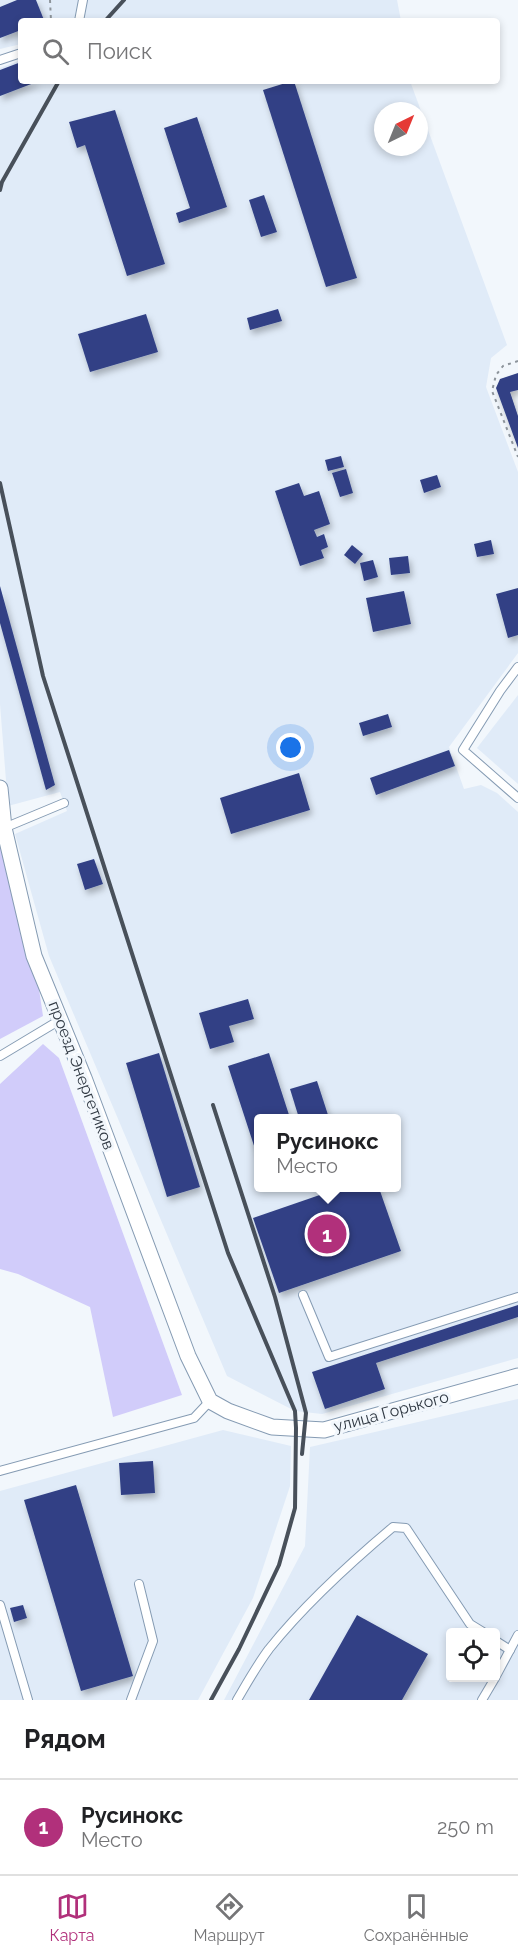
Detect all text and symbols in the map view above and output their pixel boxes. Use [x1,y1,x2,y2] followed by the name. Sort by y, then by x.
[18,18,500,84] search box
[39,35,72,68] icon: search
[87,38,152,64] text: Поиск
[374,102,428,156] north arrow
[276,733,305,762] your location
[44,998,119,1152] street label: проезд Энергетиков
[254,1114,401,1192] popup
[276,1128,379,1154] text: Русинокс
[276,1154,338,1178] text: Место
[308,1212,346,1256] pin: 1
[332,1387,451,1436] street label: улица Горького
[446,1628,500,1682] map controls
[446,1628,500,1682] button: locate
[24,1724,106,1754] text: Рядом
[81,1802,183,1828] text: Русинокс
[39,1815,48,1839] text: 1
[437,1815,494,1839] text: 250 m
[81,1828,143,1852] text: Место
[49,1890,95,1945] tab: Карта
[194,1890,265,1945] tab: Маршрут
[364,1890,468,1945] tab: Сохранённые

